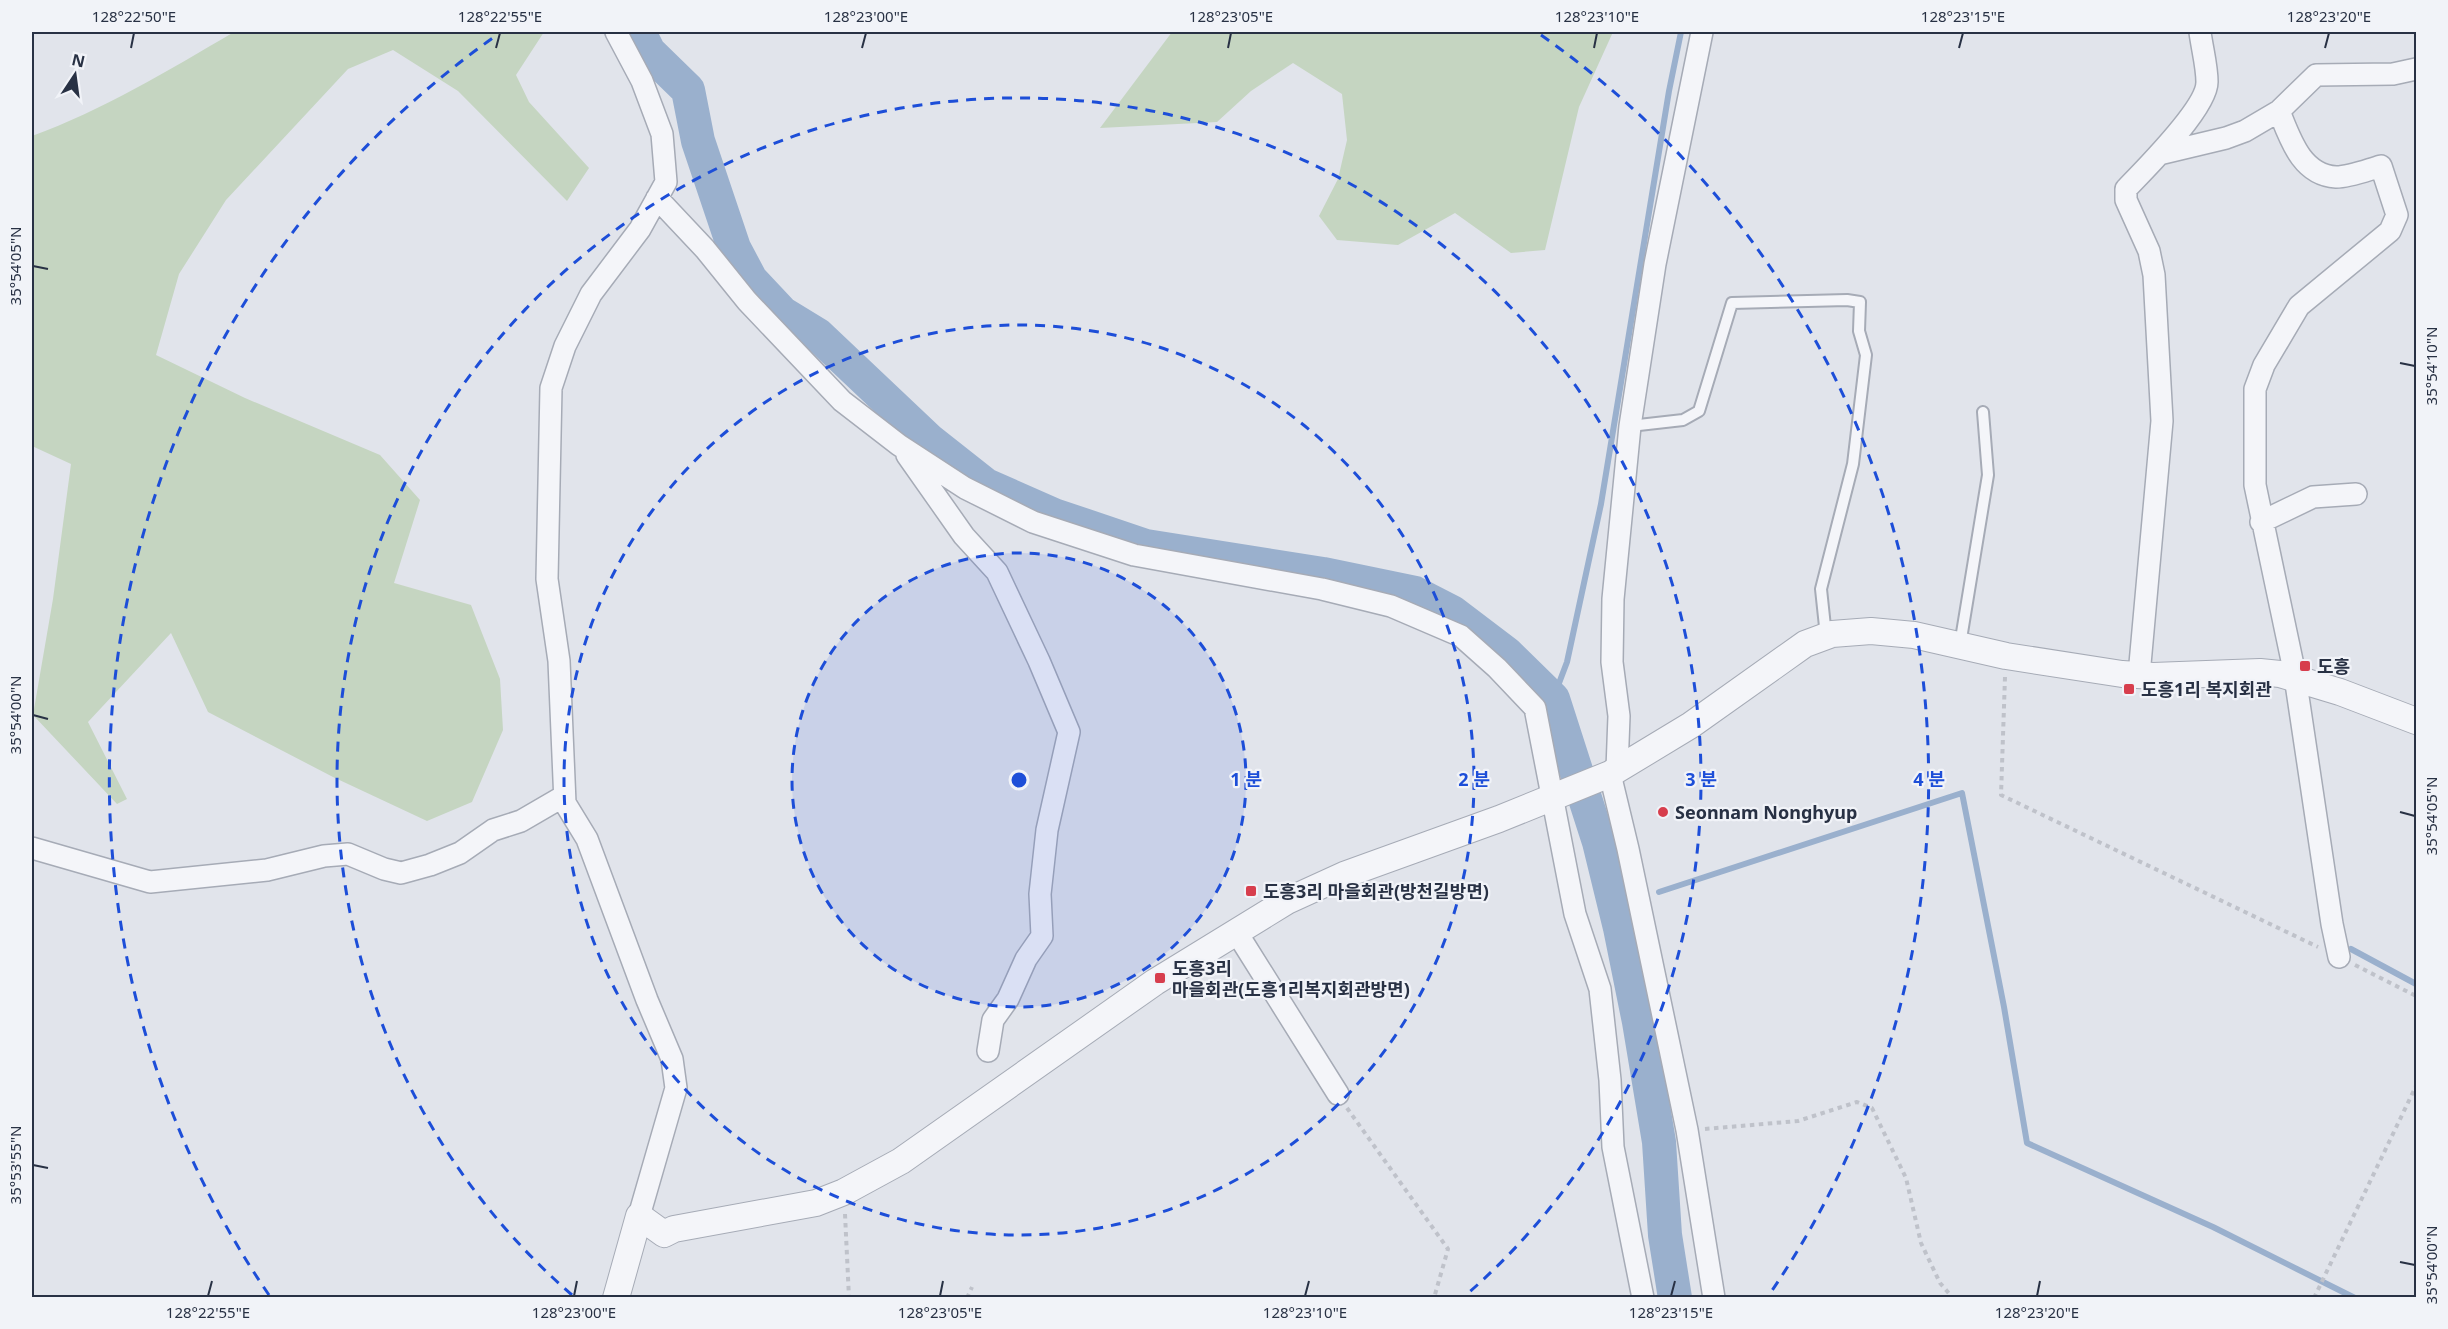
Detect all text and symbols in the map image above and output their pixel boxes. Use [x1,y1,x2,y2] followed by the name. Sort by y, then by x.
[92,6,176,26] text: 128°22'50"E
[458,6,542,26] text: 128°22'55"E
[824,6,908,26] text: 128°23'00"E
[1189,6,1273,26] text: 128°23'05"E
[1555,6,1639,26] text: 128°23'10"E
[1921,6,2005,26] text: 128°23'15"E
[2287,6,2371,26] text: 128°23'20"E
[45,45,105,105] north arrow
[70,48,87,73] text: N
[5,227,25,305] text: 35°54'05"N
[2421,327,2441,405] text: 35°54'10"N
[2317,654,2350,678] place label: 도흥
[2298,659,2312,673] marker: 도흥
[5,676,25,754] text: 35°54'00"N
[2141,677,2272,701] place label: 도흥1리 복지회관
[2122,682,2136,696] marker: 도흥1리 복지회관
[1230,767,1262,791] text: 1 분
[1458,767,1490,791] text: 2 분
[1685,767,1717,791] text: 3 분
[1913,767,1945,791] text: 4 분
[1009,770,1029,790] centre of rings
[2421,777,2441,855] text: 35°54'05"N
[1675,800,1857,824] place label: Seonnam Nonghyup
[1656,805,1670,819] marker: Seonnam Nonghyup
[1263,879,1489,903] place label: 도흥3리 마을회관(방천길방면)
[1244,884,1258,898] marker: 도흥3리 마을회관(방천길방면)
[1172,956,1410,1001] place label: 도흥3리 마을회관(도흥1리복지회관방면)
[1153,971,1167,985] marker: 도흥3리 마을회관(도흥1리복지회관방면)
[5,1126,25,1204] text: 35°53'55"N
[2421,1226,2441,1304] text: 35°54'00"N
[166,1302,250,1322] text: 128°22'55"E
[532,1302,616,1322] text: 128°23'00"E
[898,1302,982,1322] text: 128°23'05"E
[1263,1302,1347,1322] text: 128°23'10"E
[1629,1302,1713,1322] text: 128°23'15"E
[1995,1302,2079,1322] text: 128°23'20"E

